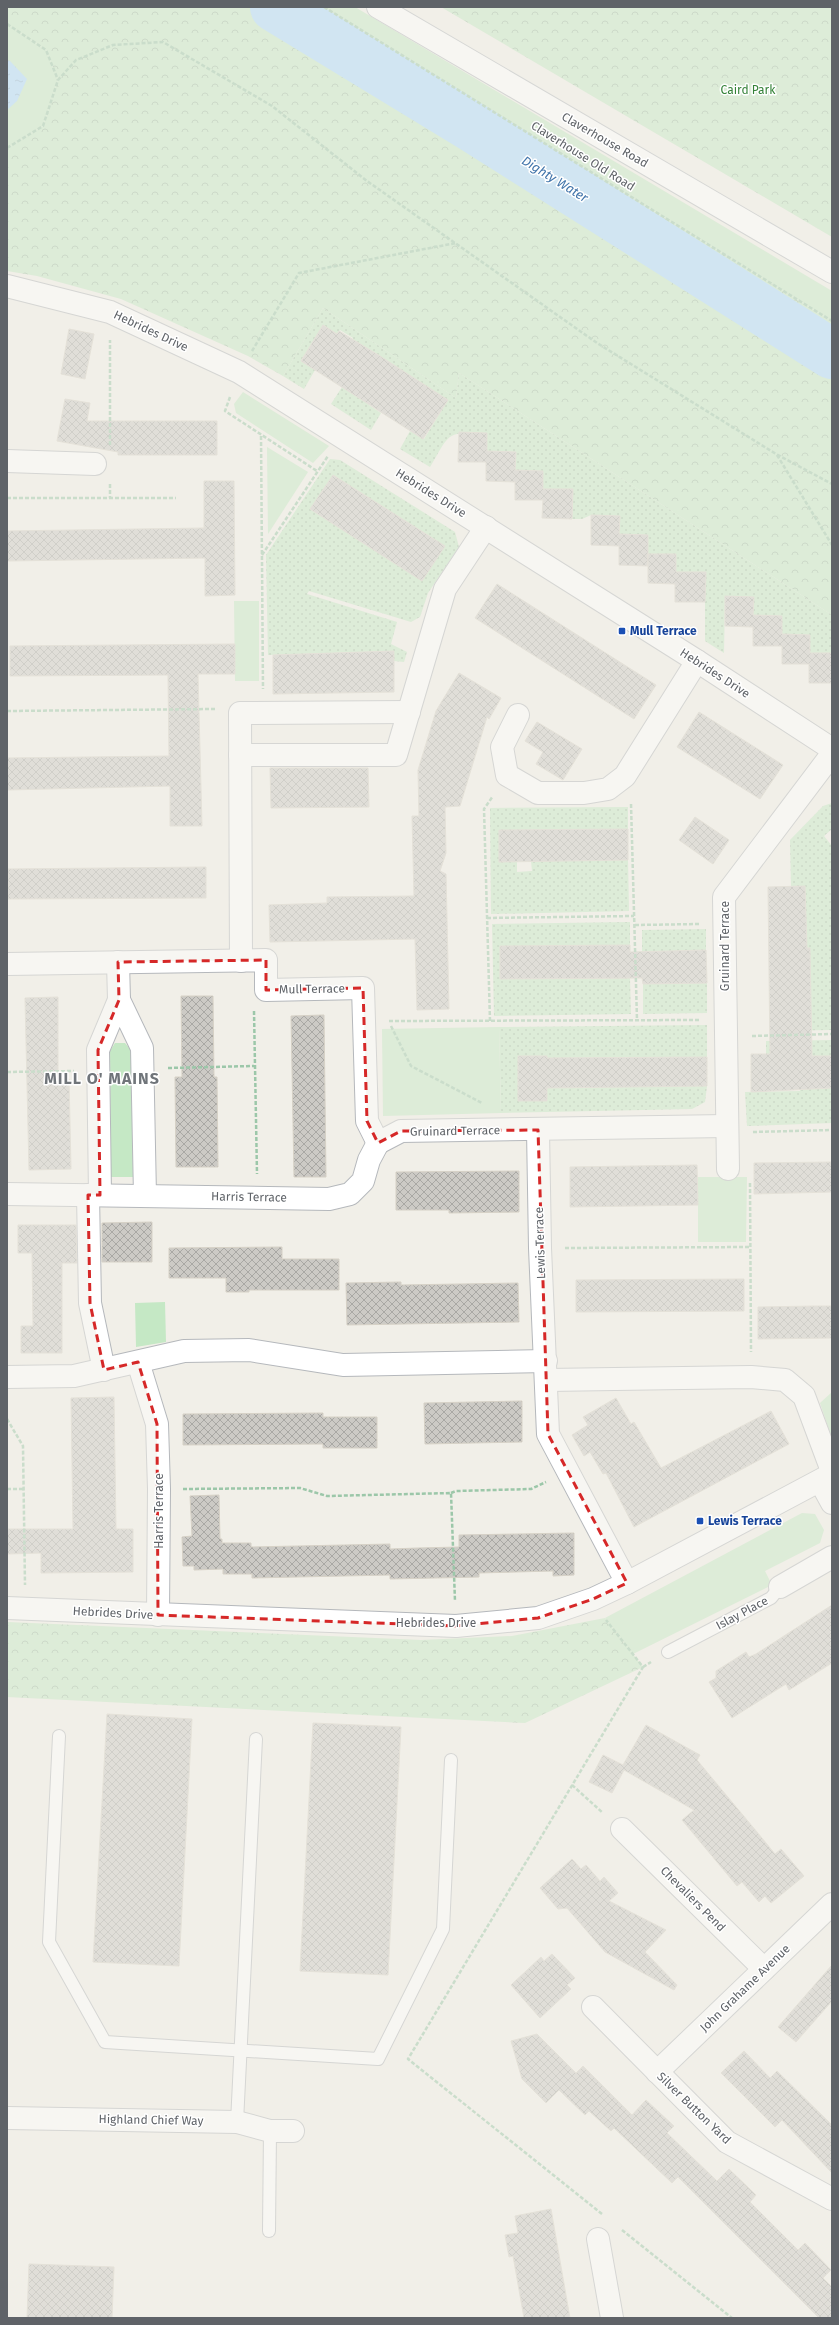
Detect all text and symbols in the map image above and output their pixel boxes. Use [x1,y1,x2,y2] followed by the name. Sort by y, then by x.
[721,83,776,97] park label: Caird Park
[559,110,651,170] street label: Claverhouse Road
[529,118,637,194] street label: Claverhouse Old Road
[519,153,592,206] water label: Dighty Water
[112,308,190,354] street label: Hebrides Drive
[393,466,469,520] street label: Hebrides Drive
[630,624,697,638] place label: Mull Terrace
[617,626,627,636] marker: Mull Terrace
[677,645,753,701] street label: Hebrides Drive
[718,901,732,991] street label: Gruinard Terrace
[279,981,345,997] street label: Mull Terrace
[44,1069,160,1088] district label: MILL O' MAINS
[410,1123,500,1139] street label: Gruinard Terrace
[211,1189,287,1205] street label: Harris Terrace
[532,1207,548,1279] street label: Lewis Terrace
[152,1473,166,1549] street label: Harris Terrace
[708,1514,782,1528] place label: Lewis Terrace
[695,1516,705,1526] marker: Lewis Terrace
[714,1593,770,1633] street label: Islay Place
[72,1604,154,1622] street label: Hebrides Drive
[396,1616,476,1630] street label: Hebrides Drive
[658,1864,728,1934] street label: Chevaliers Pend
[697,1941,793,2035] street label: John Grahame Avenue
[654,2069,734,2147] street label: Silver Button Yard
[99,2112,204,2128] street label: Highland Chief Way

